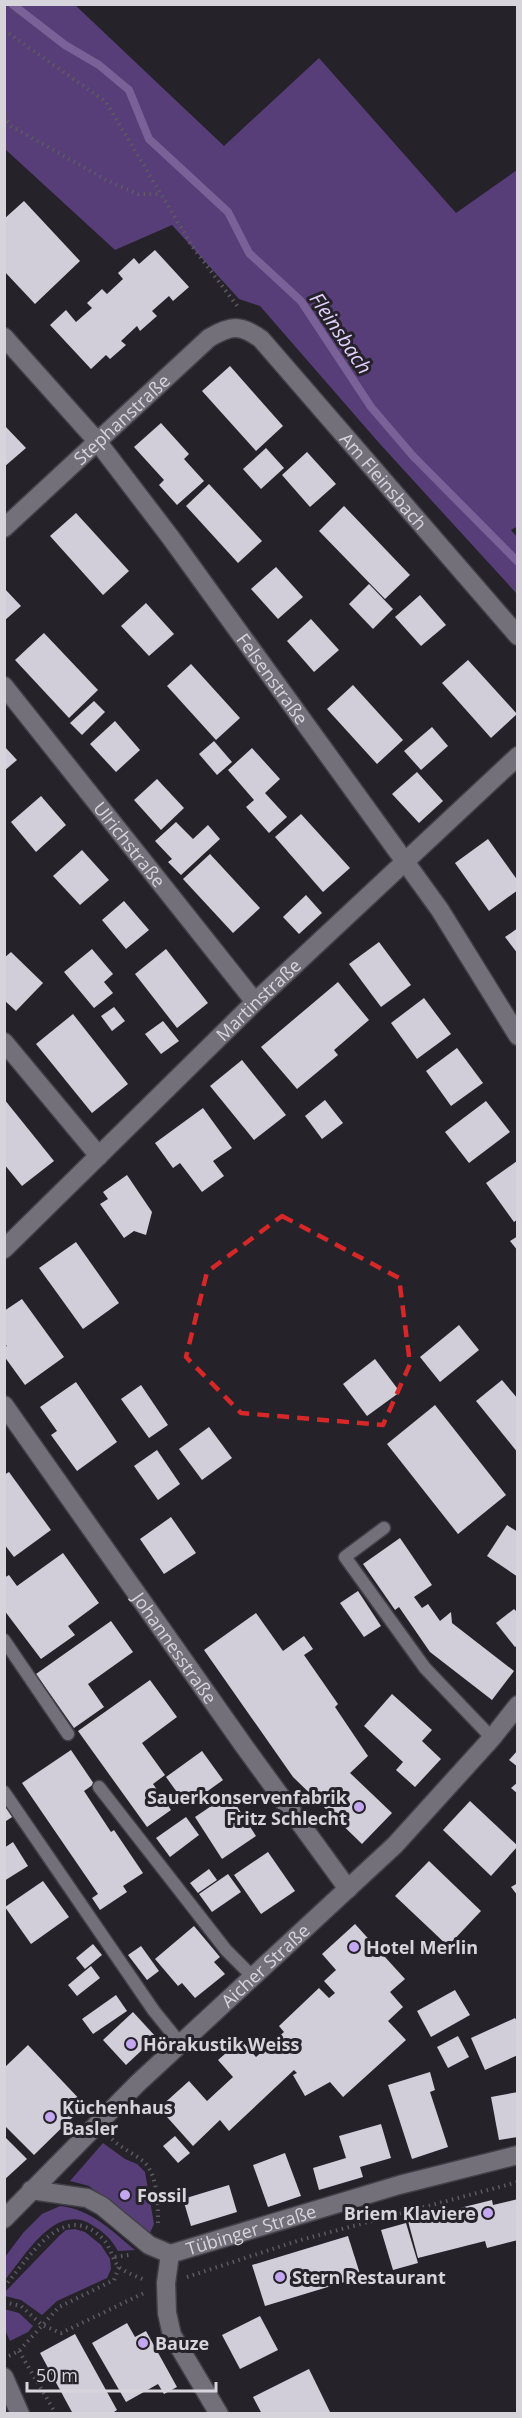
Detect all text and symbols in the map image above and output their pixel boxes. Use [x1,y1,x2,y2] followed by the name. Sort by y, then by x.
[304,287,378,379] water label: Fleinsbach
[68,369,175,470] street label: Stephanstraße
[335,427,433,535] street label: Am Fleinsbach
[231,628,314,729] street label: Felsenstraße
[88,796,171,892] street label: Ulrichstraße
[210,953,306,1046] street label: Martinstraße
[126,1586,223,1708] street label: Johannesstraße
[147,1785,348,1830] place label: Sauerkonservenfabrik Fritz Schlecht
[352,1800,366,1814] marker: Sauerkonservenfabrik Fritz Schlecht
[215,1918,315,2013] street label: Aicher Straße
[366,1935,478,1959] place label: Hotel Merlin
[347,1940,361,1954] marker: Hotel Merlin
[143,2032,300,2056] place label: Hörakustik Weiss
[124,2037,138,2051] marker: Hörakustik Weiss
[62,2095,173,2140] place label: Küchenhaus Basler
[43,2110,57,2124] marker: Küchenhaus Basler
[137,2183,187,2207] place label: Fossil
[118,2188,132,2202] marker: Fossil
[183,2199,319,2261] street label: Tübinger Straße
[344,2201,476,2225] place label: Briem Klaviere
[481,2206,495,2220] marker: Briem Klaviere
[292,2265,446,2289] place label: Stern Restaurant
[273,2270,287,2284] marker: Stern Restaurant
[155,2331,209,2355] place label: Bauze
[136,2336,150,2350] marker: Bauze
[27,2355,216,2393] scale bar
[36,2363,78,2387] text: 50 m

